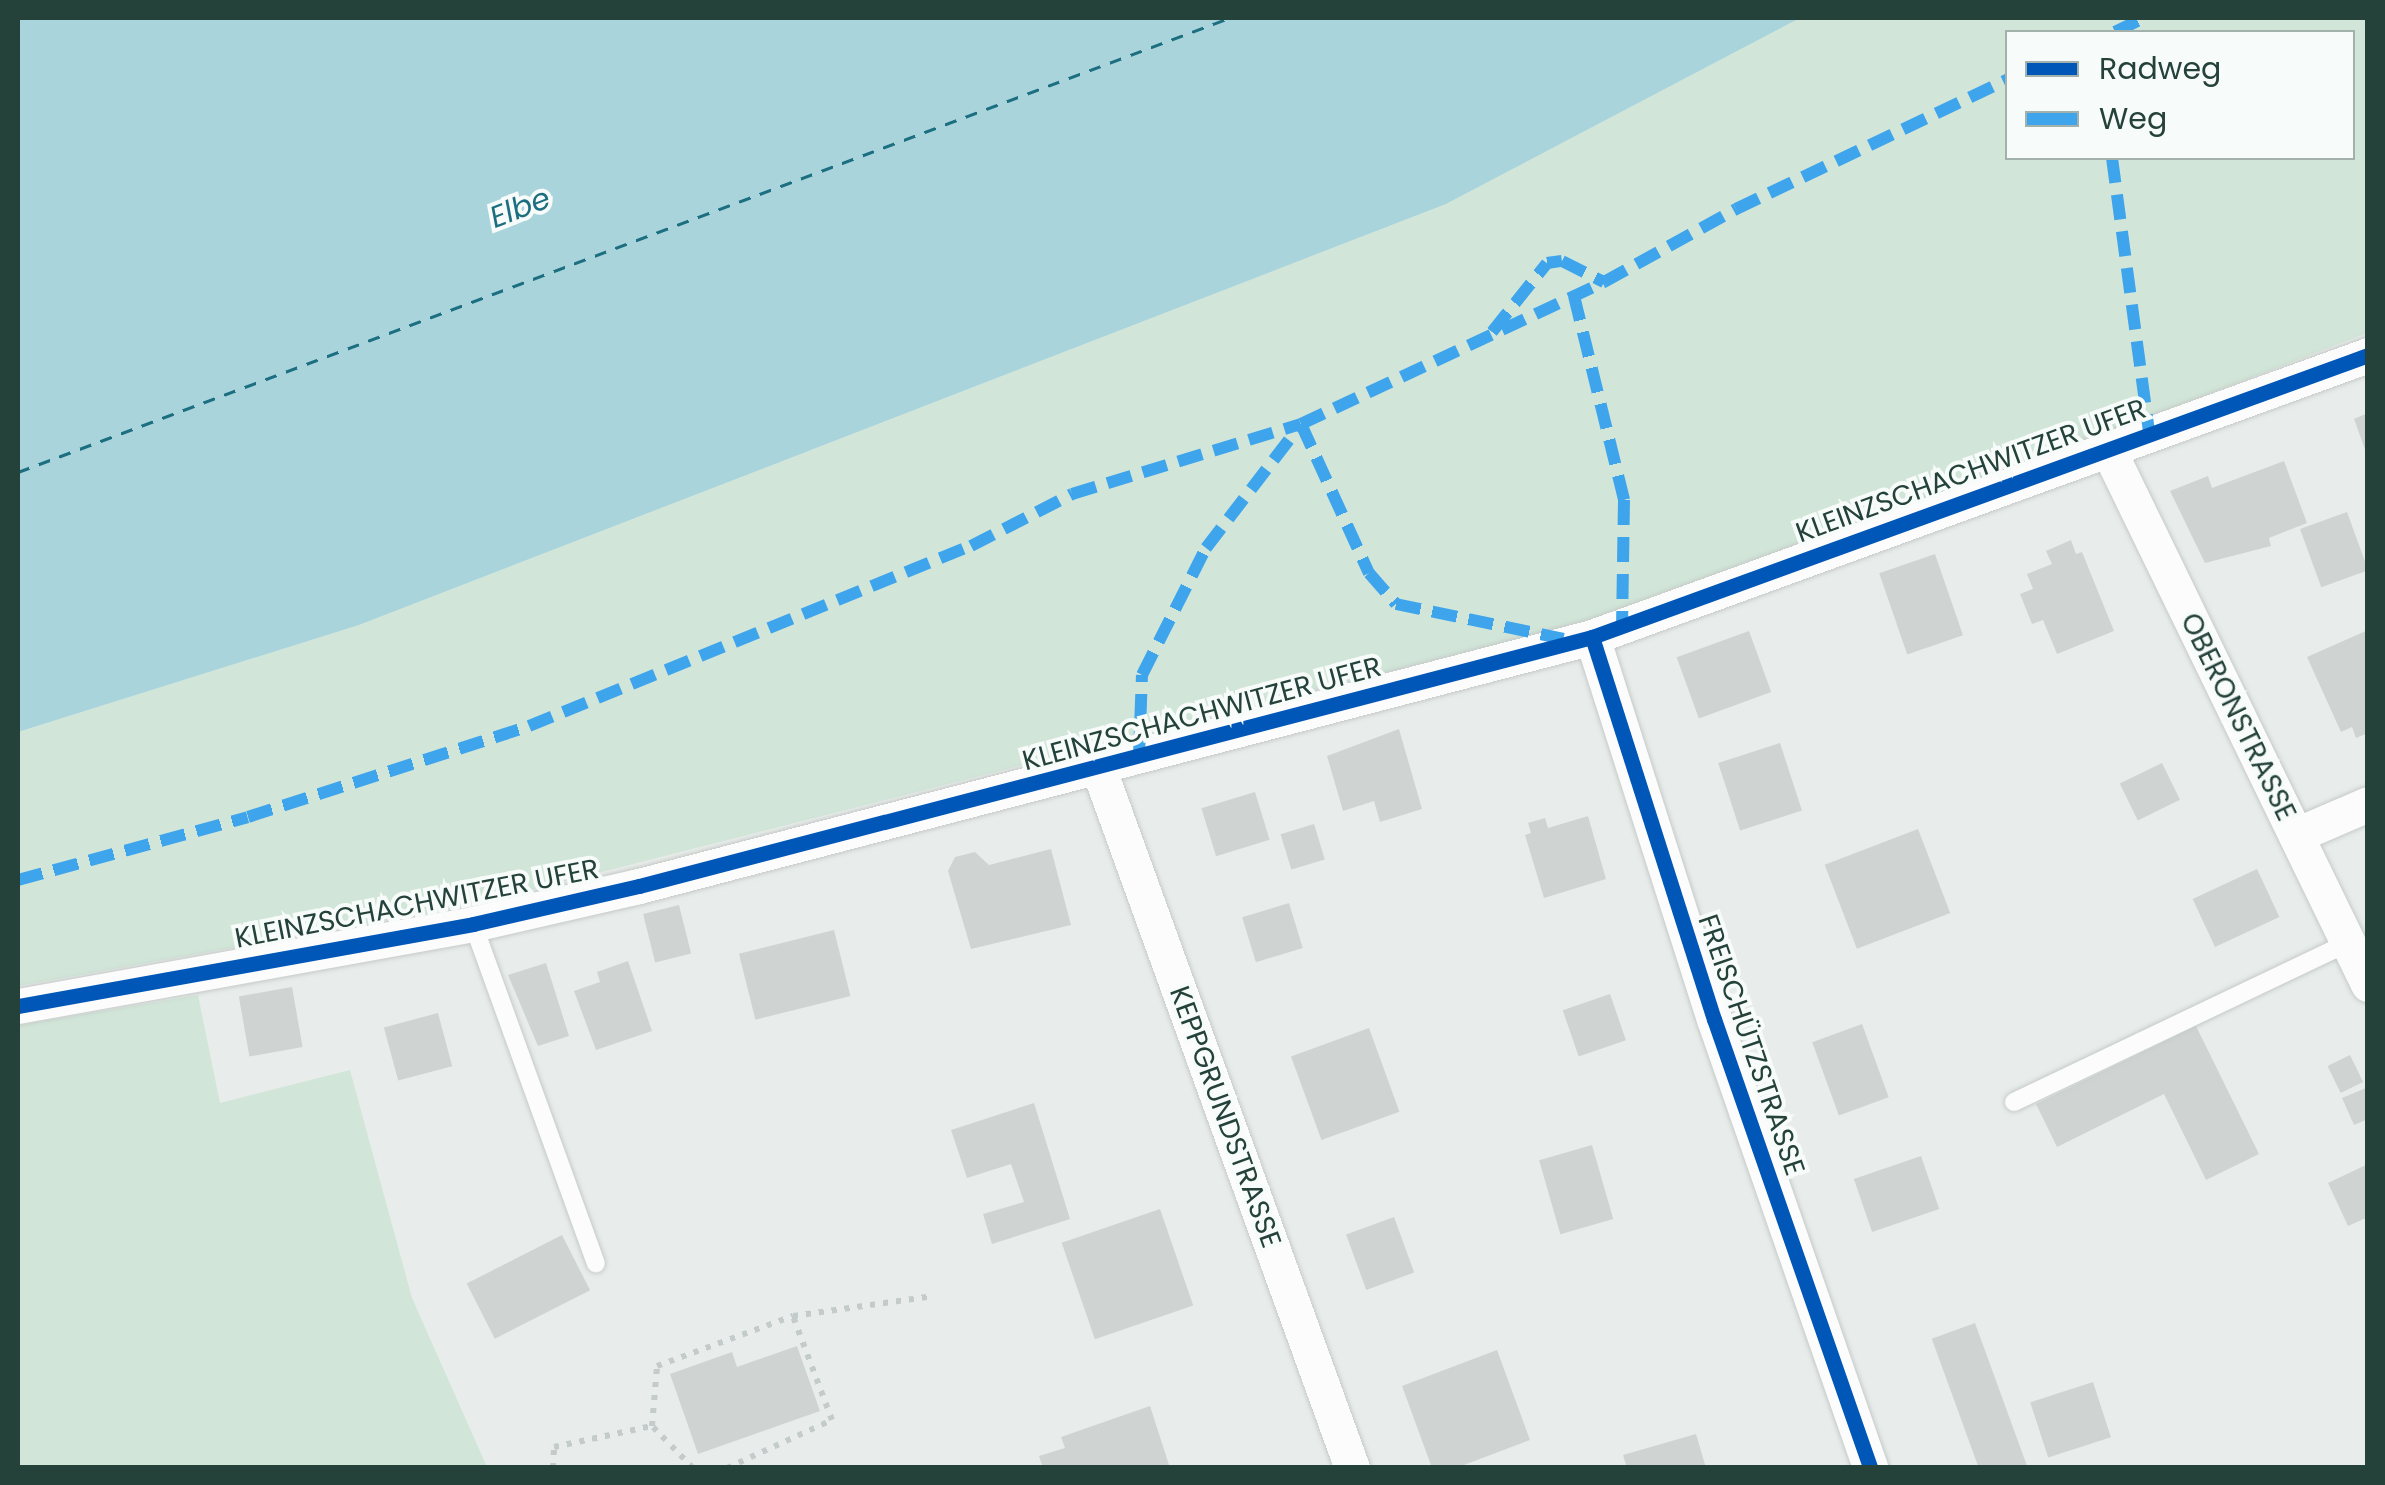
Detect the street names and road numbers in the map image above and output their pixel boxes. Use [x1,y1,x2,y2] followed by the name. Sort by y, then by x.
[1791,392,2151,550] street label: KLEINZSCHACHWITZER UFER
[2173,608,2303,826] street label: OBERONSTRASSE
[1019,650,1385,778] street label: KLEINZSCHACHWITZER UFER
[232,852,602,956] street label: KLEINZSCHACHWITZER UFER
[1691,910,1811,1180] street label: FREISCHÜTZSTRASSE
[1162,982,1288,1252] street label: KEPPGRUNDSTRASSE

